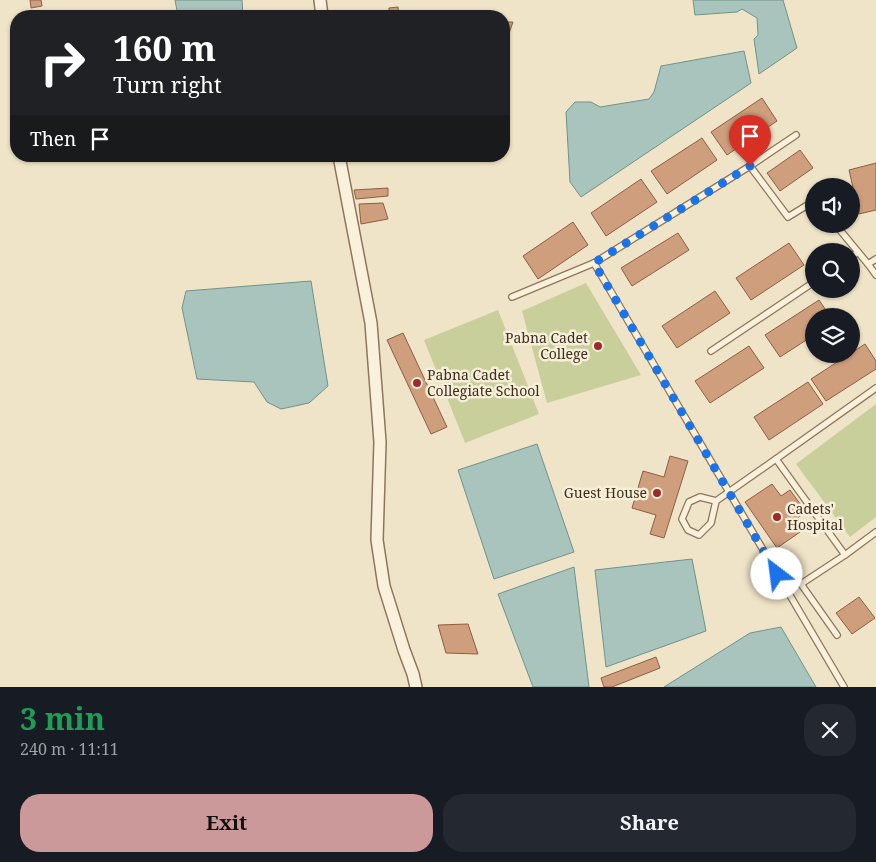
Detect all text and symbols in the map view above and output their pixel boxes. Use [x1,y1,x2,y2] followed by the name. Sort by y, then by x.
[113,24,216,71] text: 160 m
[30,30,95,95] icon: right
[113,69,222,99] text: Turn right
[729,115,771,166] pin
[736,122,764,150] icon: arrive
[86,125,114,153] icon: arrive
[30,126,76,152] text: Then
[805,178,860,363] map controls
[805,178,860,233] button: sound
[805,243,860,298] button: search
[805,308,860,363] button: layers
[505,328,588,363] place label: Pabna Cadet College
[592,340,604,352] marker: Pabna Cadet College
[427,365,540,400] place label: Pabna Cadet Collegiate School
[411,377,423,389] marker: Pabna Cadet Collegiate School
[564,483,647,502] place label: Guest House
[651,487,663,499] marker: Guest House
[787,499,843,534] place label: Cadets' Hospital
[771,511,783,523] marker: Cadets' Hospital
[750,547,802,599] position arrow
[20,698,105,739] text: 3 min
[804,704,856,756] button: close
[20,738,119,760] text: 240 m · 11:11
[20,794,433,852] button: Exit
[443,794,856,852] button: Share

